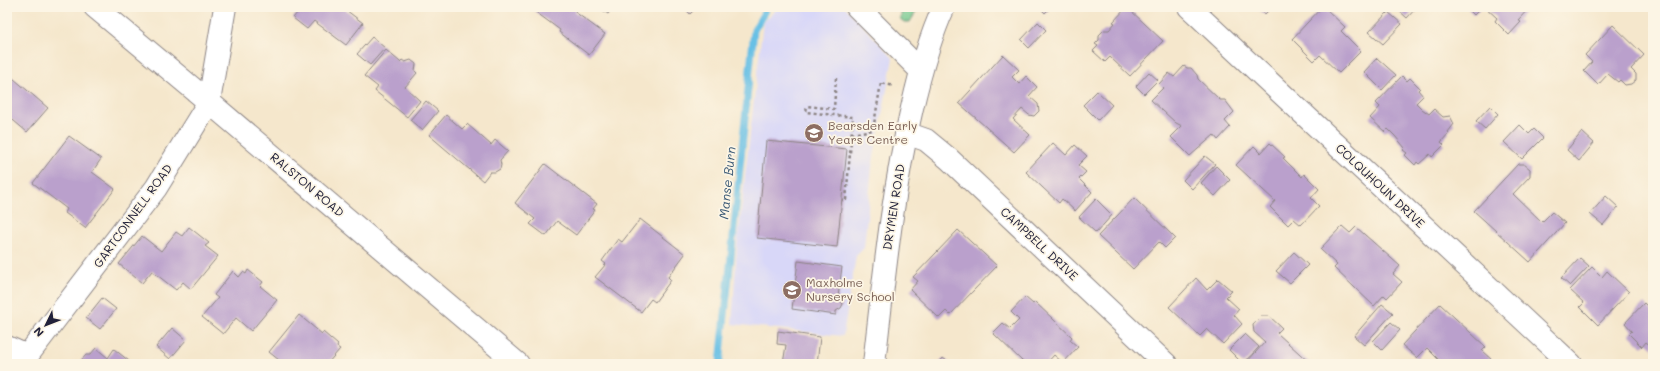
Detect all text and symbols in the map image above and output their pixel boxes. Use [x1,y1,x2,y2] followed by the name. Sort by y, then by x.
[828,117,917,147] place label: Bearsden Early Years Centre
[803,122,825,144] school or university icon: Bearsden Early Years Centre
[1333,140,1429,231] street label: COLQUHOUN DRIVE
[714,146,739,220] water label: Manse Burn
[267,149,348,220] street label: RALSTON ROAD
[89,160,175,270] street label: GARTCONNELL ROAD
[878,163,908,251] street label: DRYMEN ROAD
[998,203,1082,283] street label: CAMPBELL DRIVE
[806,274,895,304] place label: Maxholme Nursery School
[781,279,803,301] school or university icon: Maxholme Nursery School
[26,305,66,345] north arrow
[30,324,47,340] text: N

